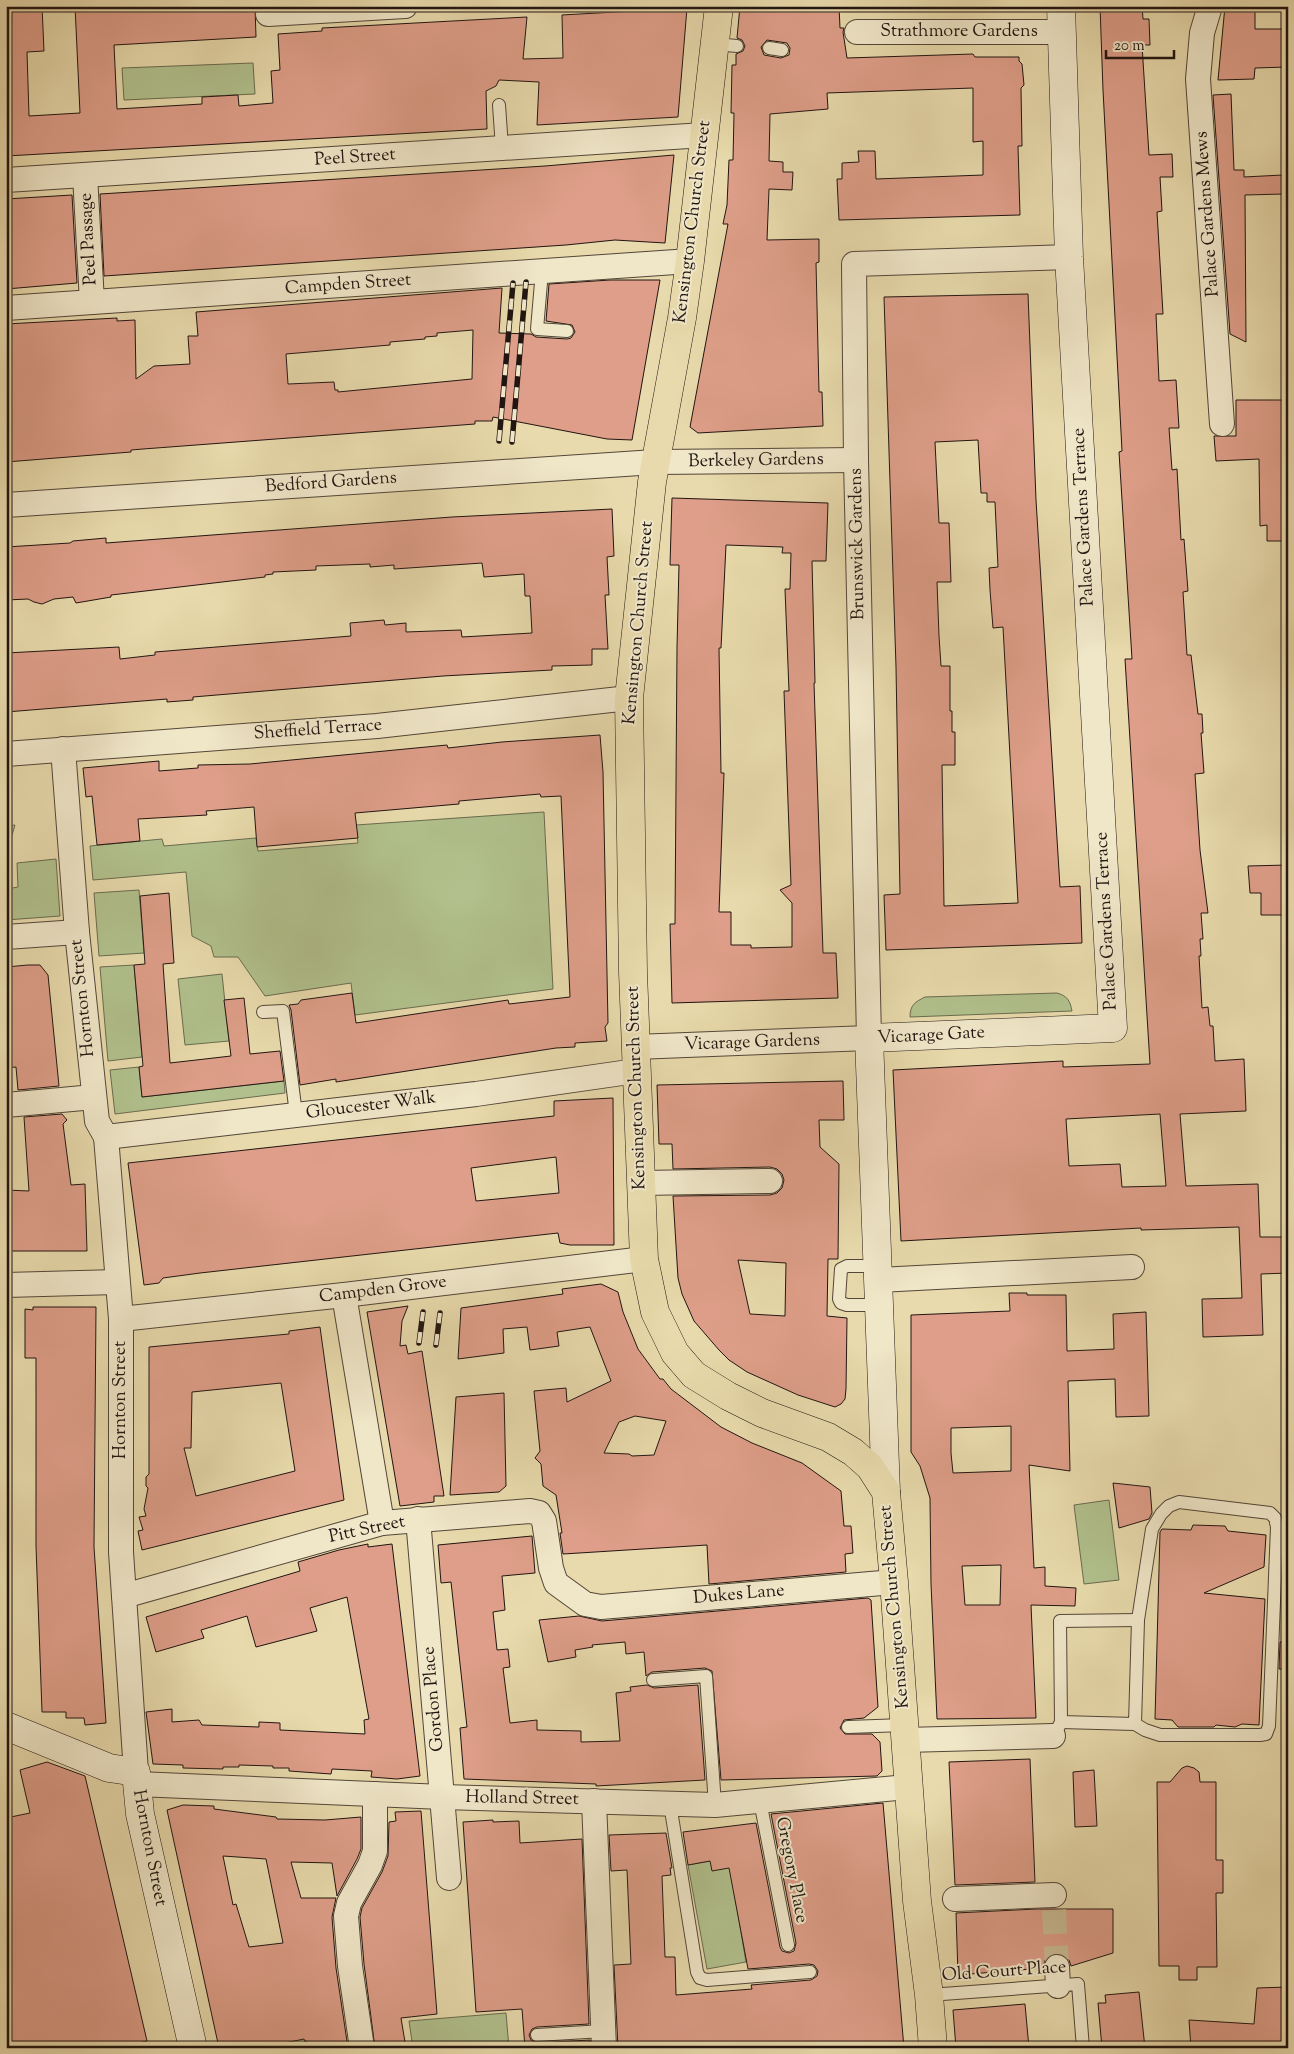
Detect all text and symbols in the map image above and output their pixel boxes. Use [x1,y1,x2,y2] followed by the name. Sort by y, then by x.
[880,19,1038,45] street label: Strathmore Gardens
[1106,28,1174,60] scale bar
[1114,36,1145,57] text: 20 m
[668,119,718,325] street label: Kensington Church Street
[1189,130,1227,298] street label: Palace Gardens Mews
[313,142,397,174] street label: Peel Street
[74,192,104,286] street label: Peel Passage
[284,268,412,302] street label: Campden Street
[1066,427,1102,607] street label: Palace Gardens Terrace
[688,447,824,475] street label: Berkeley Gardens
[264,465,398,501] street label: Bedford Gardens
[844,468,872,620] street label: Brunswick Gardens
[617,520,661,726] street label: Kensington Church Street
[253,713,383,747] street label: Sheffield Terrace
[1089,831,1125,1011] street label: Palace Gardens Terrace
[64,938,102,1058] street label: Hornton Street
[620,986,654,1190] street label: Kensington Church Street
[877,1020,985,1052] street label: Vicarage Gate
[684,1028,820,1058] street label: Vicarage Gardens
[305,1085,438,1127] street label: Gloucester Walk
[318,1269,448,1311] street label: Campden Grove
[108,1341,134,1459] street label: Hornton Street
[873,1504,917,1710] street label: Kensington Church Street
[326,1509,408,1551] street label: Pitt Street
[692,1578,786,1612] street label: Dukes Lane
[416,1645,452,1753] street label: Gordon Place
[465,1785,579,1813] street label: Holland Street
[125,1787,173,1909] street label: Hornton Street
[768,1815,814,1925] street label: Gregory Place
[941,1955,1067,1989] street label: Old Court Place

